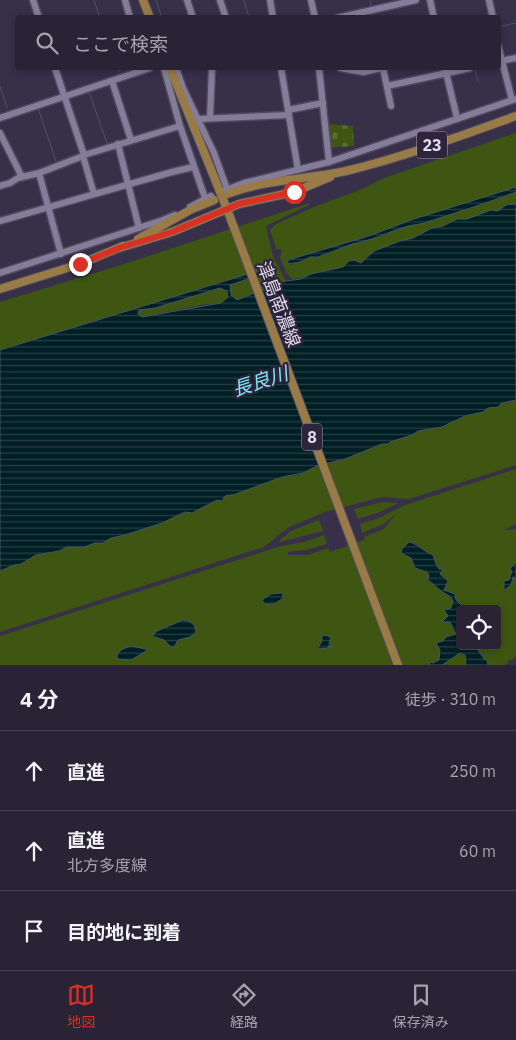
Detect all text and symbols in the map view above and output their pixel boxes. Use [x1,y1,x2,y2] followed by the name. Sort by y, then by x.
[15,15,501,70] search box
[33,29,61,57] icon: search
[73,32,168,56] text: ここで検索
[417,132,447,158] road number: 23
[283,181,306,204] route start
[69,253,92,276] route end
[252,258,306,350] street label: 津島南濃線
[229,360,293,401] water label: 長良川
[302,424,322,451] road number: 8
[456,605,501,650] map controls
[456,605,501,650] button: locate
[20,685,59,713] text: 4 分
[405,689,496,709] text: 徒歩 · 310 m
[20,757,48,785] icon: ahead
[67,760,105,784] text: 直進
[449,761,496,781] text: 250 m
[67,828,105,852] text: 直進
[20,837,48,865] icon: ahead
[459,841,496,861] text: 60 m
[67,855,147,875] text: 北方多度線
[20,917,48,945] icon: arrive
[67,920,181,944] text: 目的地に到着
[67,981,95,1031] tab: 地図
[230,981,258,1031] tab: 経路
[393,981,449,1031] tab: 保存済み

